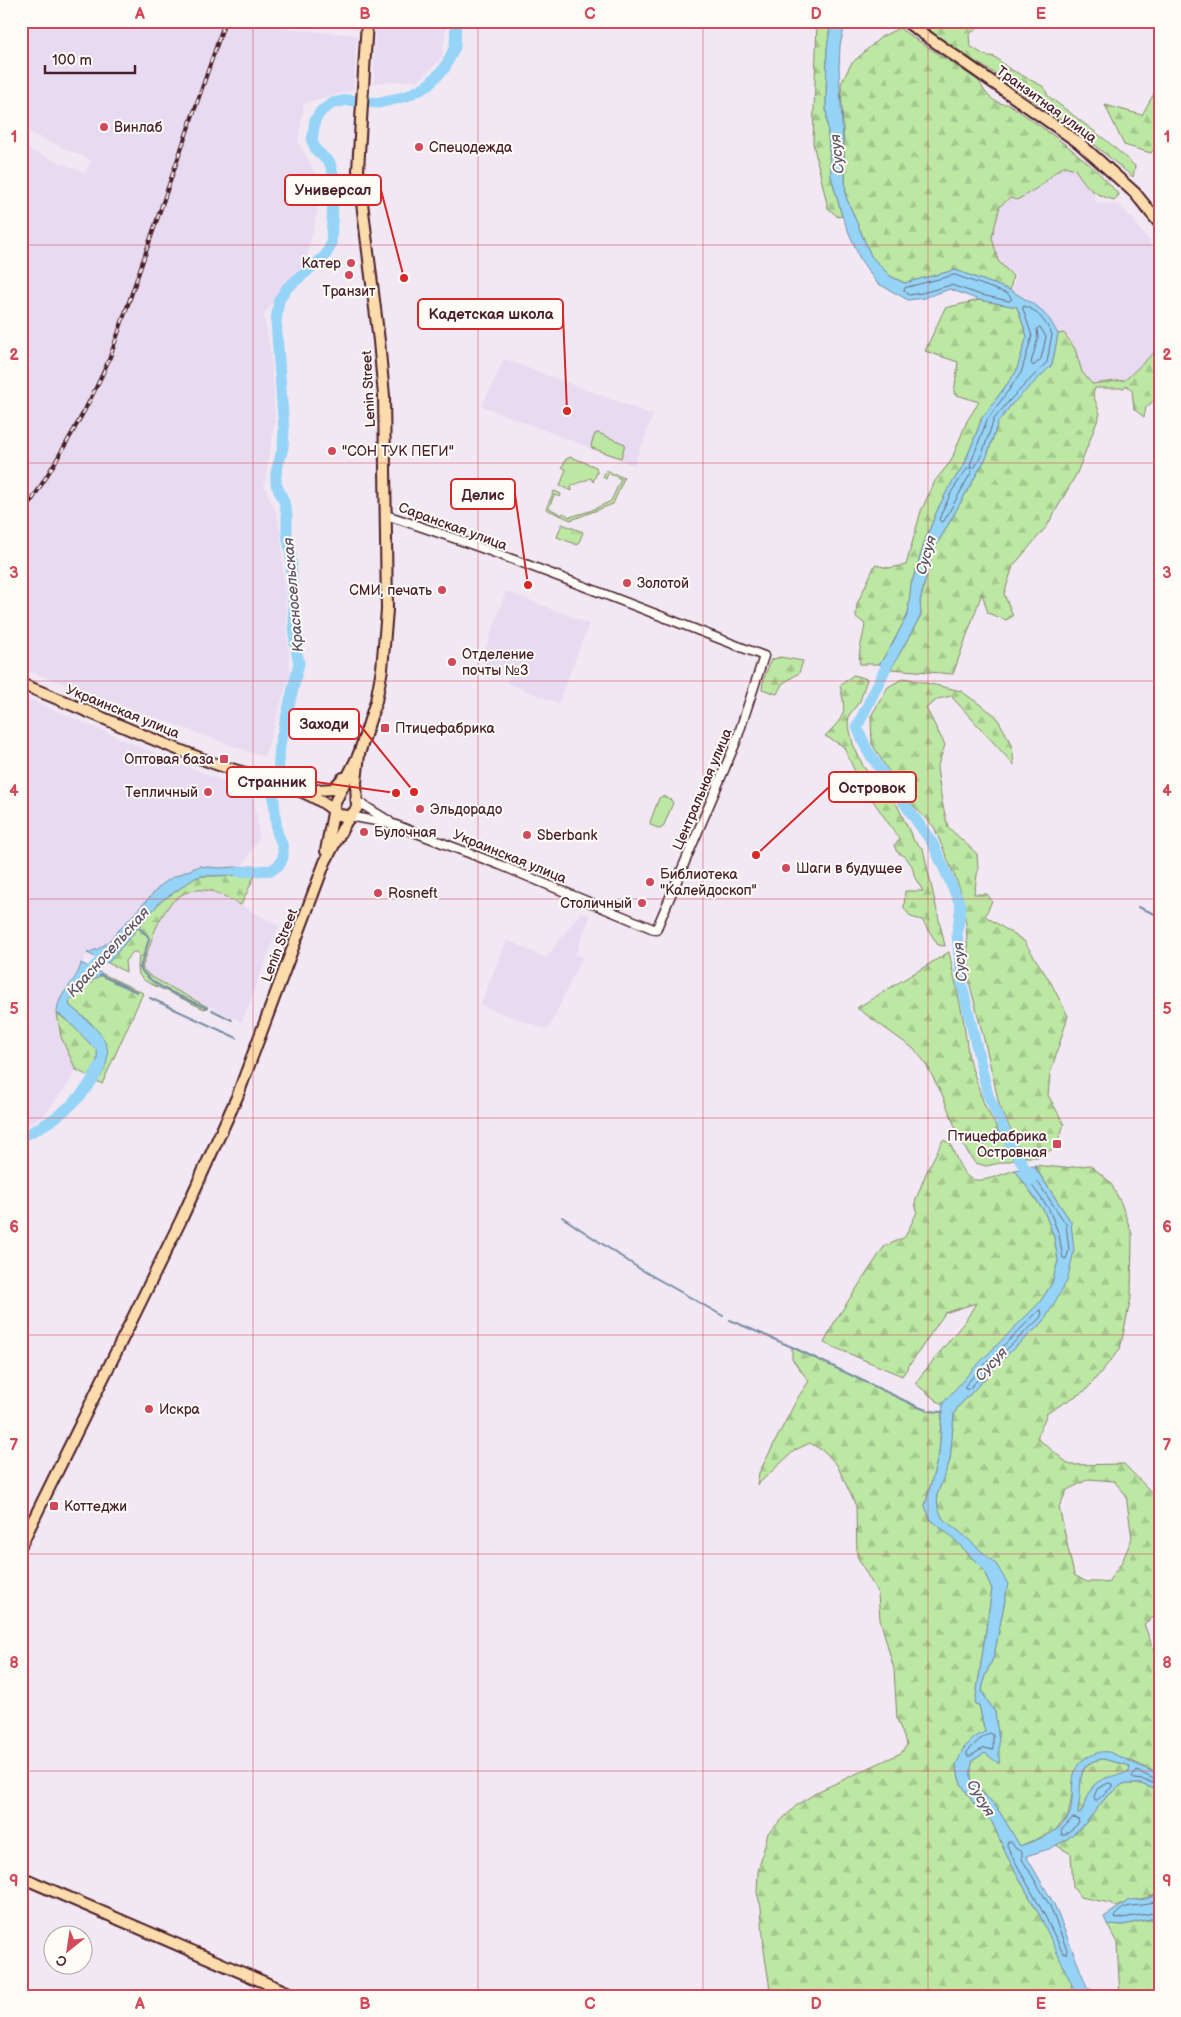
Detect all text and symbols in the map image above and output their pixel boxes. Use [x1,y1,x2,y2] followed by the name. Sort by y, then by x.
[134,5,145,24] text: A
[359,5,371,24] text: B
[584,5,596,24] text: C
[810,5,822,24] text: D
[1036,5,1046,24] text: E
[45,42,135,74] scale bar
[52,51,92,70] text: 100 m
[993,62,1101,147] street label: Транзитная улица
[114,119,163,136] place label: Винлаб
[98,121,110,133] marker: Винлаб
[11,128,17,147] text: 1
[1164,128,1170,147] text: 1
[826,133,849,175] water label: Сусуя
[429,139,513,156] place label: Спецодежда
[413,141,425,153] marker: Спецодежда
[285,175,381,205] callout: Универсал
[295,181,371,200] text: Универсал
[301,255,341,272] place label: Катер
[345,257,357,269] marker: Катер
[343,269,355,281] marker: Транзит
[322,283,376,300] place label: Транзит
[418,299,563,329] callout: Кадетская школа
[428,305,554,324] text: Кадетская школа
[9,346,19,365] text: 2
[1162,346,1172,365] text: 2
[358,349,379,428] street label: Lenin Street
[342,443,454,460] place label: "СОН ТУК ПЕГИ"
[326,445,338,457] marker: "СОН ТУК ПЕГИ"
[451,479,515,509] callout: Делис
[461,486,505,505] text: Делис
[396,499,510,554] street label: Саранская улица
[912,533,941,577] water label: Сусуя
[279,536,308,653] water label: Красносельская
[9,564,19,583] text: 3
[1162,564,1172,583] text: 3
[637,575,689,592] place label: Золотой
[621,577,633,589] marker: Золотой
[349,582,432,599] place label: СМИ, печать
[436,584,448,596] marker: СМИ, печать
[462,646,534,679] place label: Отделение почты №3
[446,656,458,668] marker: Отделение почты №3
[63,681,183,742] street label: Украинская улица
[289,709,359,739] callout: Заходи
[299,715,349,734] text: Заходи
[395,720,495,737] place label: Птицефабрика
[379,722,391,734] marker: Птицефабрика
[669,725,736,853] street label: Центральная улица
[124,751,215,768] place label: Оптовая база
[218,753,230,765] marker: Оптовая база
[227,767,316,797] callout: Странник
[829,772,916,802] callout: Островок
[238,773,307,792] text: Странник
[838,779,906,798] text: Островок
[9,782,19,801] text: 4
[1162,782,1172,801] text: 4
[125,784,198,801] place label: Тепличный
[202,786,214,798] marker: Тепличный
[430,801,502,818] place label: Эльдорадо
[414,803,426,815] marker: Эльдорадо
[374,824,437,841] place label: Булочная
[358,826,370,838] marker: Булочная
[450,826,570,887] street label: Украинская улица
[537,827,597,844] place label: Sberbank
[521,829,533,841] marker: Sberbank
[796,860,902,877] place label: Шаги в будущее
[780,862,792,874] marker: Шаги в будущее
[660,866,757,899] place label: Библиотека "Калейдоскоп"
[644,876,656,888] marker: Библиотека "Калейдоскоп"
[388,885,438,902] place label: Rosneft
[372,887,384,899] marker: Rosneft
[560,895,632,912] place label: Столичный
[636,897,648,909] marker: Столичный
[63,903,154,1001] water label: Красносельская
[258,906,301,984] street label: Lenin Street
[949,941,972,983] water label: Сусуя
[9,1000,19,1019] text: 5
[1162,1000,1172,1019] text: 5
[947,1128,1048,1161] place label: Птицефабрика Островная
[1051,1138,1063,1150] marker: Птицефабрика Островная
[9,1218,19,1237] text: 6
[1162,1218,1172,1237] text: 6
[971,1343,1012,1385] water label: Сусуя
[159,1401,201,1418] place label: Искра
[143,1403,155,1415] marker: Искра
[10,1436,19,1455] text: 7
[1163,1436,1172,1455] text: 7
[64,1498,127,1515] place label: Коттеджи
[48,1500,60,1512] marker: Коттеджи
[9,1654,19,1673] text: 8
[1162,1654,1172,1673] text: 8
[962,1776,999,1821] water label: Сусуя
[9,1872,19,1891] text: 9
[1162,1872,1172,1891] text: 9
[42,1924,92,1974] north arrow
[53,1951,70,1971] text: С
[134,1995,145,2014] text: A
[359,1995,371,2014] text: B
[584,1995,596,2014] text: C
[810,1995,822,2014] text: D
[1036,1995,1046,2014] text: E

